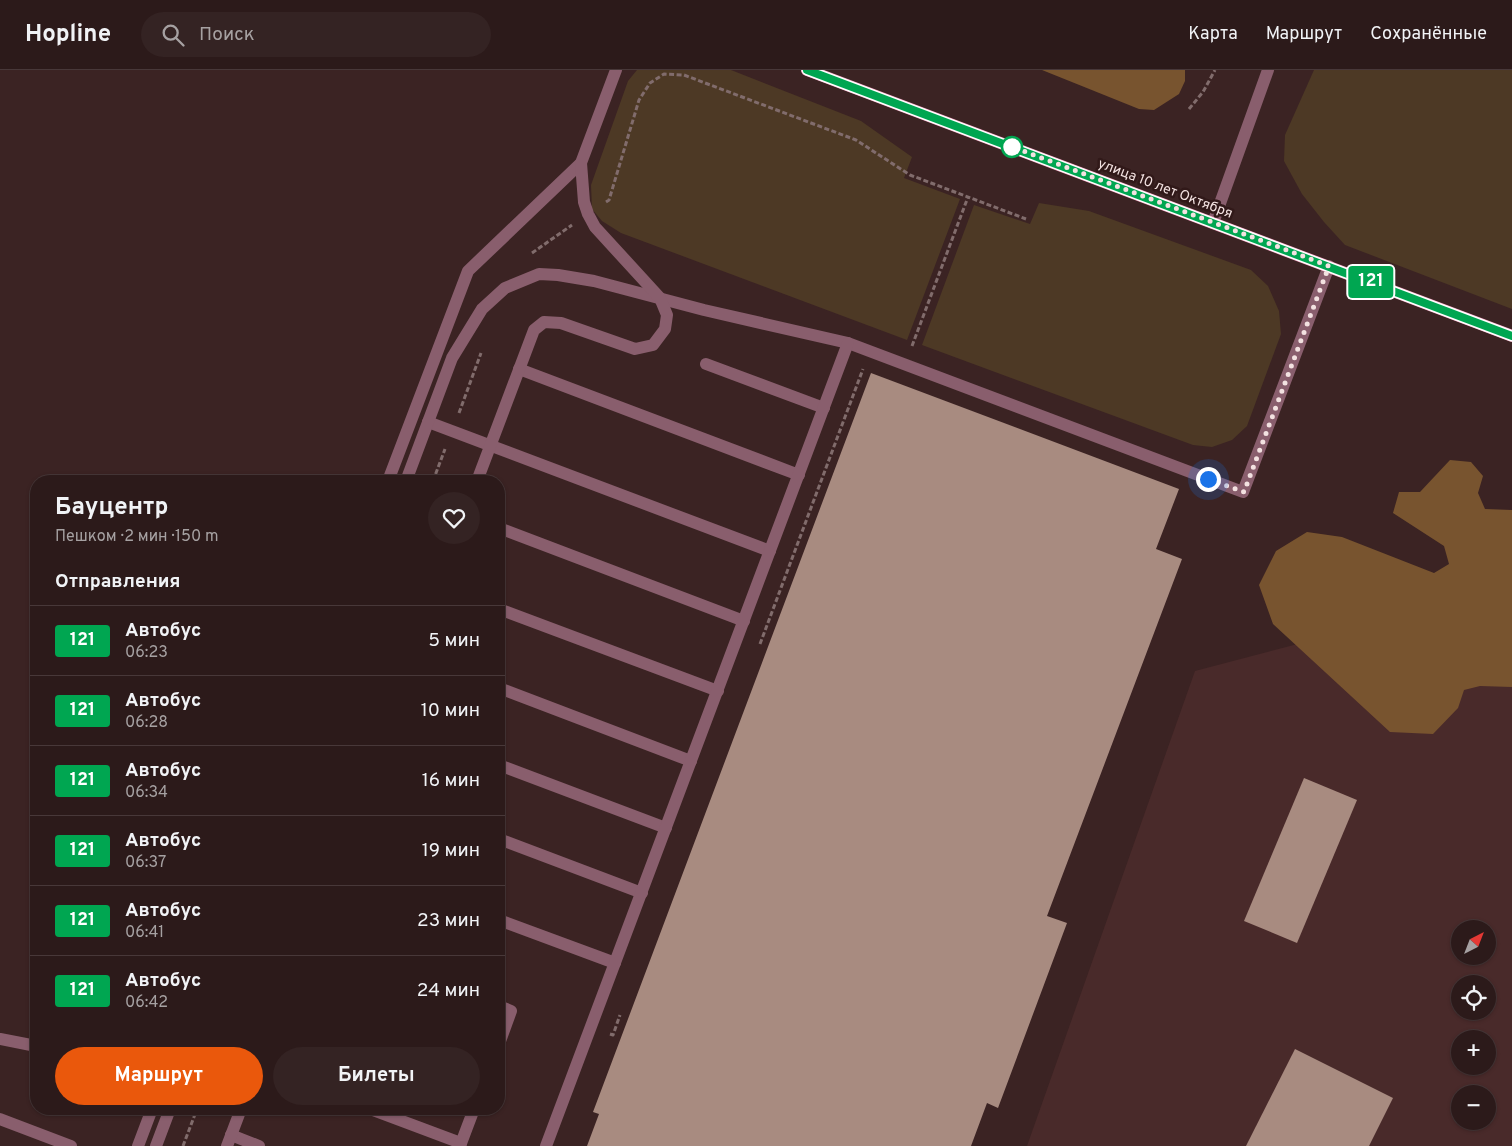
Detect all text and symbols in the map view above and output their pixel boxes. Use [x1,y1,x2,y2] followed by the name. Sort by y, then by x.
[141,12,491,57] search box
[25,20,111,50] text: Hopline
[159,21,187,49] icon: search
[199,23,255,47] text: Поиск
[1188,23,1238,46] text: Карта
[1266,23,1342,46] text: Маршрут
[1370,23,1487,46] text: Сохранённые
[1001,136,1023,158] unlabelled marker
[1095,155,1235,223] street label: улица 10 лет Октября
[1342,266,1400,298] line badge: 121
[1358,270,1384,293] text: 121
[1196,467,1221,492] your location
[428,492,480,544] button: heart
[55,493,168,523] text: Бауцентр
[55,527,219,547] text: Пешком · 2 мин · 150 m
[55,570,181,594] text: Отправления
[125,619,201,643] text: Автобус
[70,629,95,652] text: 121
[428,629,480,653] text: 5 мин
[125,643,168,663] text: 06:23
[125,689,201,713] text: Автобус
[70,699,95,722] text: 121
[421,699,480,723] text: 10 мин
[125,713,168,733] text: 06:28
[125,759,201,783] text: Автобус
[70,769,95,792] text: 121
[422,769,480,793] text: 16 мин
[125,783,168,803] text: 06:34
[125,829,201,853] text: Автобус
[70,839,95,862] text: 121
[422,839,480,863] text: 19 мин
[125,853,166,873] text: 06:37
[125,899,201,923] text: Автобус
[70,909,95,932] text: 121
[417,909,480,933] text: 23 мин
[1451,920,1496,965] north arrow
[1451,920,1496,1130] map controls
[125,923,164,943] text: 06:41
[125,969,201,993] text: Автобус
[1451,975,1496,1020] button: locate
[70,979,95,1002] text: 121
[417,979,480,1003] text: 24 мин
[125,993,168,1013] text: 06:42
[1451,1030,1496,1075] button: +
[55,1047,263,1105] button: Маршрут
[273,1047,480,1105] button: Билеты
[1451,1085,1496,1130] button: −

